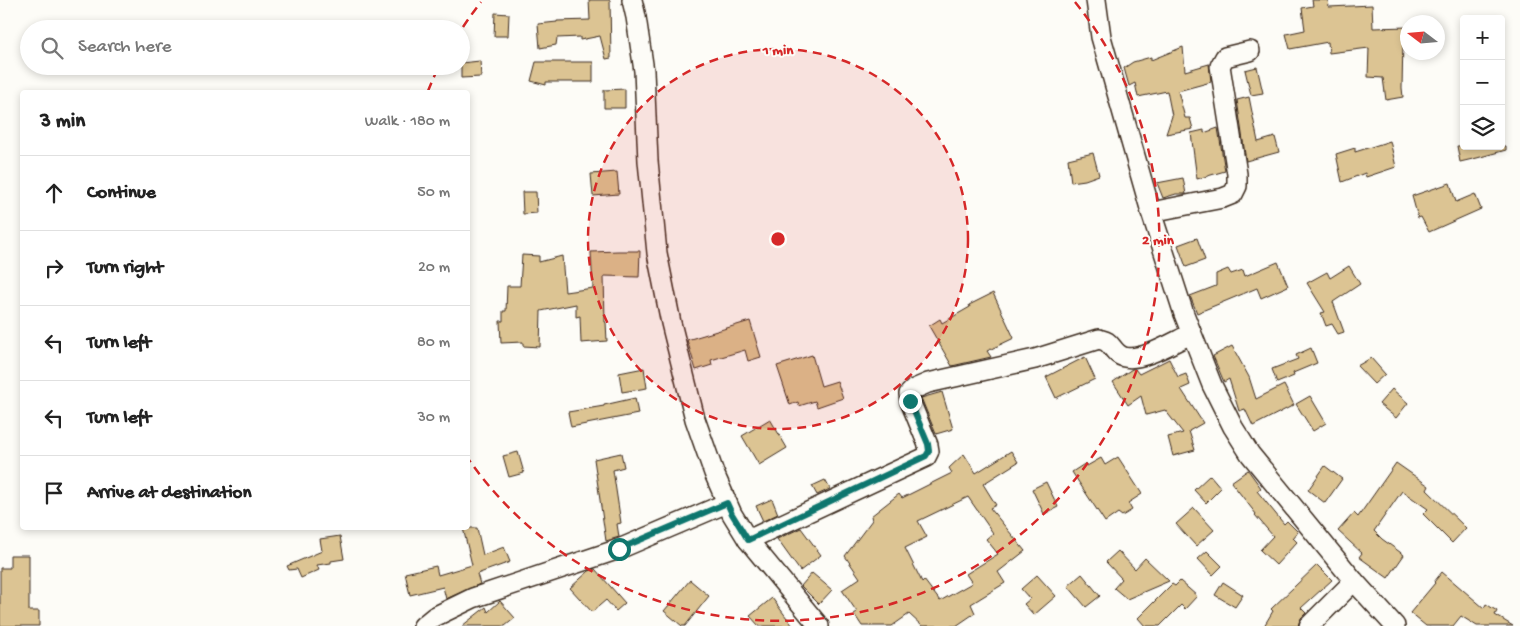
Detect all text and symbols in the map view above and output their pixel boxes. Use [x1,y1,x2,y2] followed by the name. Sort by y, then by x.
[1400,15,1445,60] north arrow
[1460,15,1505,150] map controls
[1460,15,1505,60] button: +
[20,20,470,75] search box
[38,34,66,62] icon: search
[78,36,172,59] text: Search here
[762,42,794,60] text: 1 min
[1460,60,1505,105] button: −
[1460,105,1505,150] button: layers
[40,110,85,135] text: 3 min
[365,113,450,132] text: Walk · 180 m
[40,179,68,207] icon: ahead
[87,182,156,205] text: Continue
[417,184,450,203] text: 50 m
[769,230,787,248] centre of rings
[1142,232,1175,250] text: 2 min
[40,254,68,282] icon: right
[87,257,163,280] text: Turn right
[418,259,450,278] text: 20 m
[40,329,68,357] icon: left
[87,332,151,355] text: Turn left
[417,334,450,353] text: 80 m
[899,390,922,413] route end
[40,404,68,432] icon: left
[87,407,151,430] text: Turn left
[417,409,450,428] text: 30 m
[40,479,68,507] icon: arrive
[87,482,251,505] text: Arrive at destination
[608,538,631,561] route start

